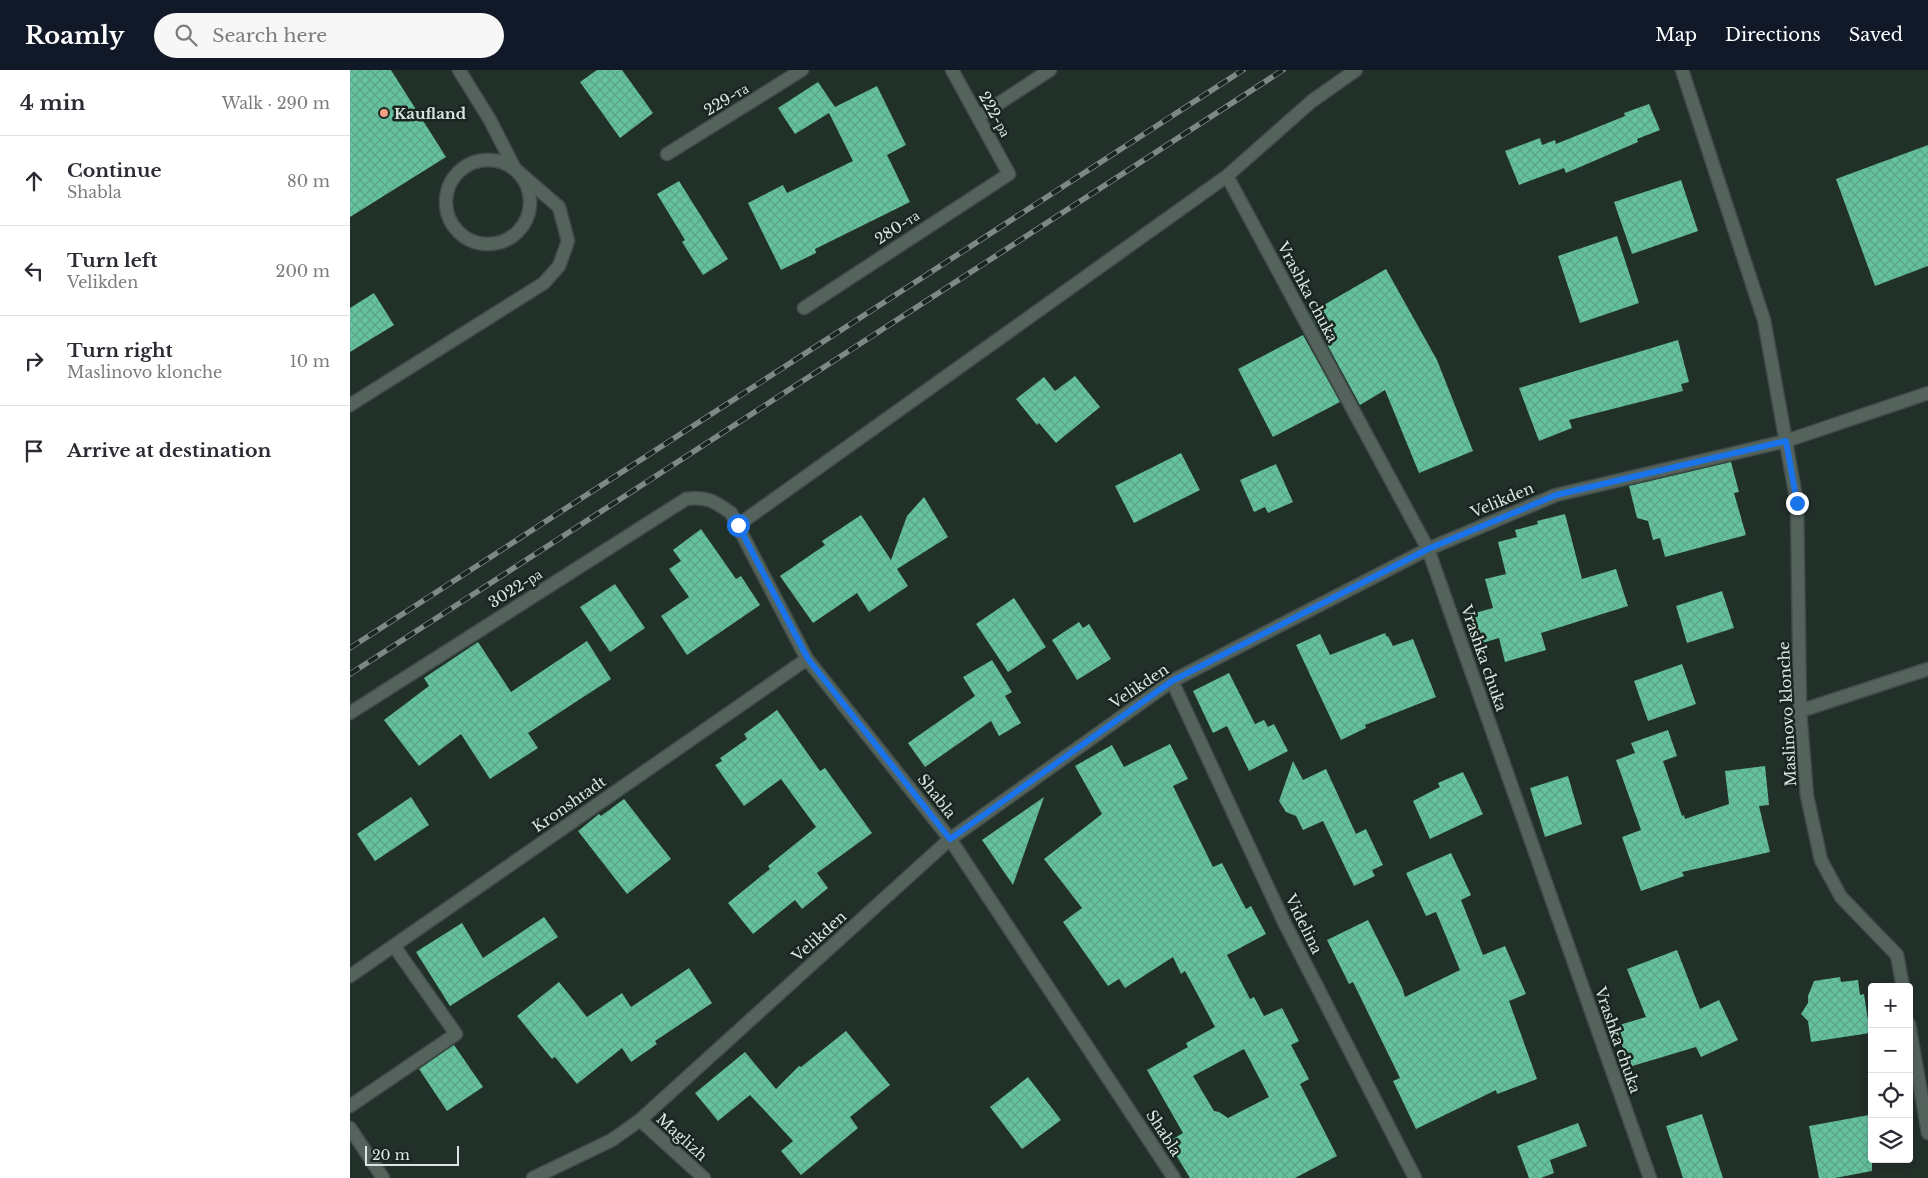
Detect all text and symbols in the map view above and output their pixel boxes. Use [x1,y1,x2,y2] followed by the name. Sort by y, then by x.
[154,13,504,58] search box
[25,21,124,50] text: Roamly
[172,21,200,49] icon: search
[212,24,327,47] text: Search here
[1655,24,1697,46] text: Map
[1725,24,1821,46] text: Directions
[1849,24,1903,46] text: Saved
[700,78,752,120] street label: 229-та
[975,88,1015,140] street label: 222-ра
[20,90,86,116] text: 4 min
[222,93,330,113] text: Walk · 290 m
[394,104,467,123] place label: Kaufland
[378,107,390,119] marker: Kaufland
[67,159,162,182] text: Continue
[20,167,48,195] icon: ahead
[287,171,330,191] text: 80 m
[67,182,122,202] text: Shabla
[871,205,923,248] street label: 280-та
[1273,238,1343,346] street label: Vrashka chuka
[67,249,158,272] text: Turn left
[20,257,48,285] icon: left
[276,261,330,281] text: 200 m
[67,272,138,292] text: Velikden
[67,339,173,362] text: Turn right
[20,347,48,375] icon: right
[290,351,330,371] text: 10 m
[67,362,222,382] text: Maslinovo klonche
[20,437,48,465] icon: arrive
[67,439,271,462] text: Arrive at destination
[1467,478,1536,522] street label: Velikden
[1786,492,1809,515] route end
[727,514,750,537] route start
[485,564,546,612] street label: 3022-ра
[1457,601,1511,714] street label: Vrashka chuka
[1774,641,1800,787] street label: Maslinovo klonche
[1105,659,1172,713] street label: Velikden
[914,770,961,823] street label: Shabla
[528,771,610,836] street label: Kronshtadt
[1281,890,1327,958] street label: Videlina
[787,907,850,966] street label: Velikden
[1591,983,1645,1096] street label: Vrashka chuka
[1868,983,1913,1163] map controls
[1868,983,1913,1028] button: +
[1868,1028,1913,1073] button: −
[1868,1073,1913,1118] button: locate
[1142,1106,1186,1160] street label: Shabla
[652,1109,712,1165] street label: Maglizh
[1868,1118,1913,1163] button: layers
[365,1143,459,1166] scale bar
[372,1146,410,1164] text: 20 m

